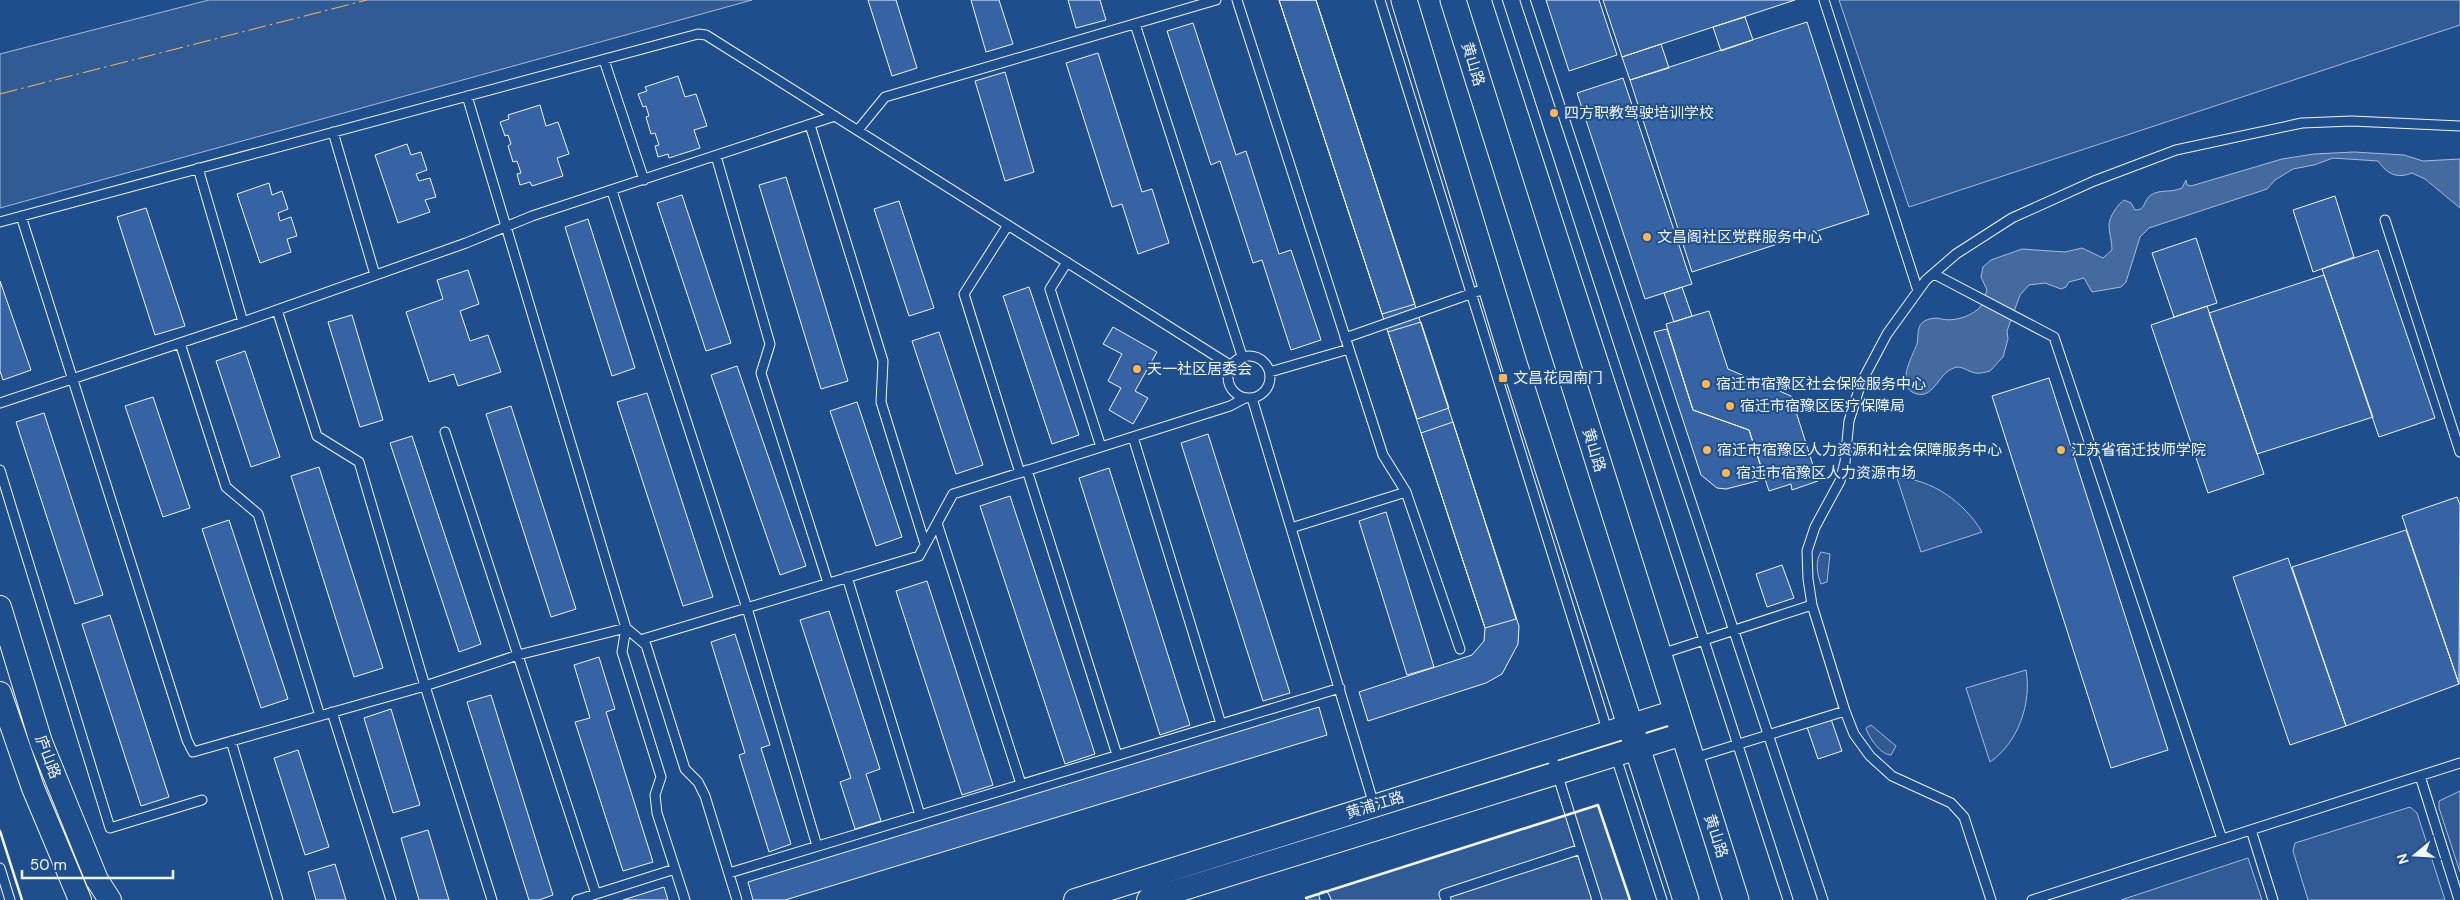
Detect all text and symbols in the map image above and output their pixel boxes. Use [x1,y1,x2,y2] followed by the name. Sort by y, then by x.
[1457,40,1489,88] street label: 黄山路
[1564,103,1714,123] place label: 四方职教驾驶培训学校
[1548,107,1560,119] marker: 四方职教驾驶培训学校
[1657,227,1822,247] place label: 文昌阁社区党群服务中心
[1641,231,1653,243] marker: 文昌阁社区党群服务中心
[1147,359,1252,379] place label: 天一社区居委会
[1131,363,1143,375] marker: 天一社区居委会
[1513,368,1603,388] place label: 文昌花园南门
[1497,372,1509,384] marker: 文昌花园南门
[1716,374,1926,394] place label: 宿迁市宿豫区社会保险服务中心
[1700,378,1712,390] marker: 宿迁市宿豫区社会保险服务中心
[1740,396,1905,416] place label: 宿迁市宿豫区医疗保障局
[1724,400,1736,412] marker: 宿迁市宿豫区医疗保障局
[1578,426,1610,474] street label: 黄山路
[1717,440,2002,460] place label: 宿迁市宿豫区人力资源和社会保障服务中心
[2071,440,2206,460] place label: 江苏省宿迁技师学院
[1701,444,1713,456] marker: 宿迁市宿豫区人力资源和社会保障服务中心
[2055,444,2067,456] marker: 江苏省宿迁技师学院
[1736,463,1916,483] place label: 宿迁市宿豫区人力资源市场
[1720,467,1732,479] marker: 宿迁市宿豫区人力资源市场
[31,732,65,782] street label: 庐山路
[1343,787,1407,823] street label: 黄浦江路
[1700,812,1732,860] street label: 黄山路
[2390,830,2440,880] north arrow
[22,848,174,880] scale bar
[2392,851,2413,867] text: N
[30,855,67,875] text: 50 m

